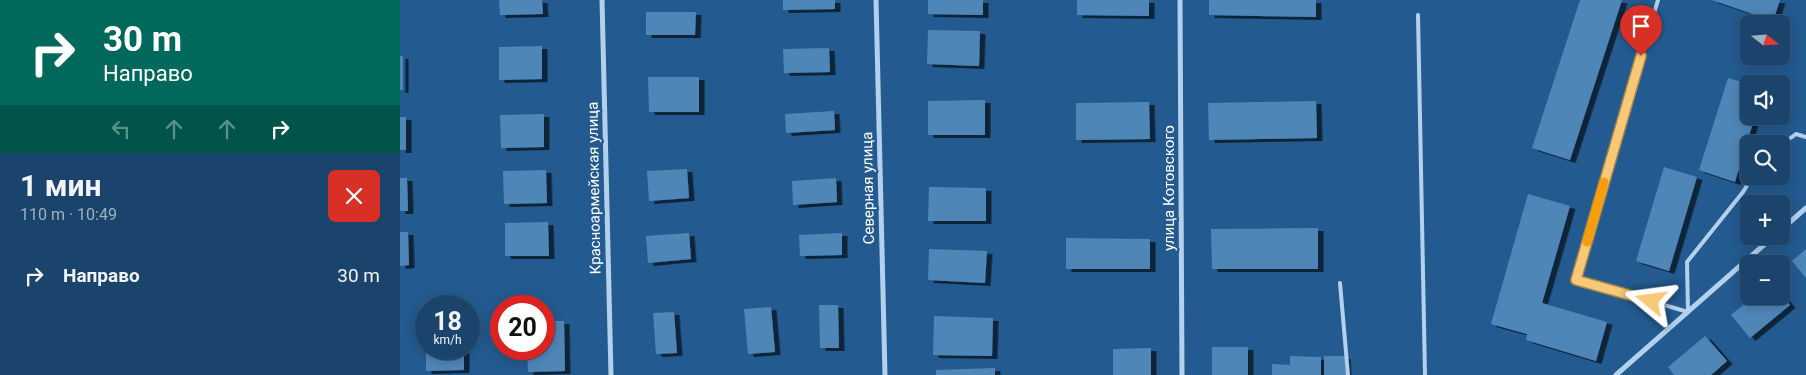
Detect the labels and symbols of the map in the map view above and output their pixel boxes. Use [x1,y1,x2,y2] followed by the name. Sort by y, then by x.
[1620,5,1662,56] pin
[1740,15,1790,65] north arrow
[583,102,605,274] street label: Красноармейская улица
[1160,125,1178,251] street label: улица Котовского
[858,132,878,244] street label: Северная улица
[1624,274,1676,326] position arrow
[490,295,555,360] speed limit sign: 20

